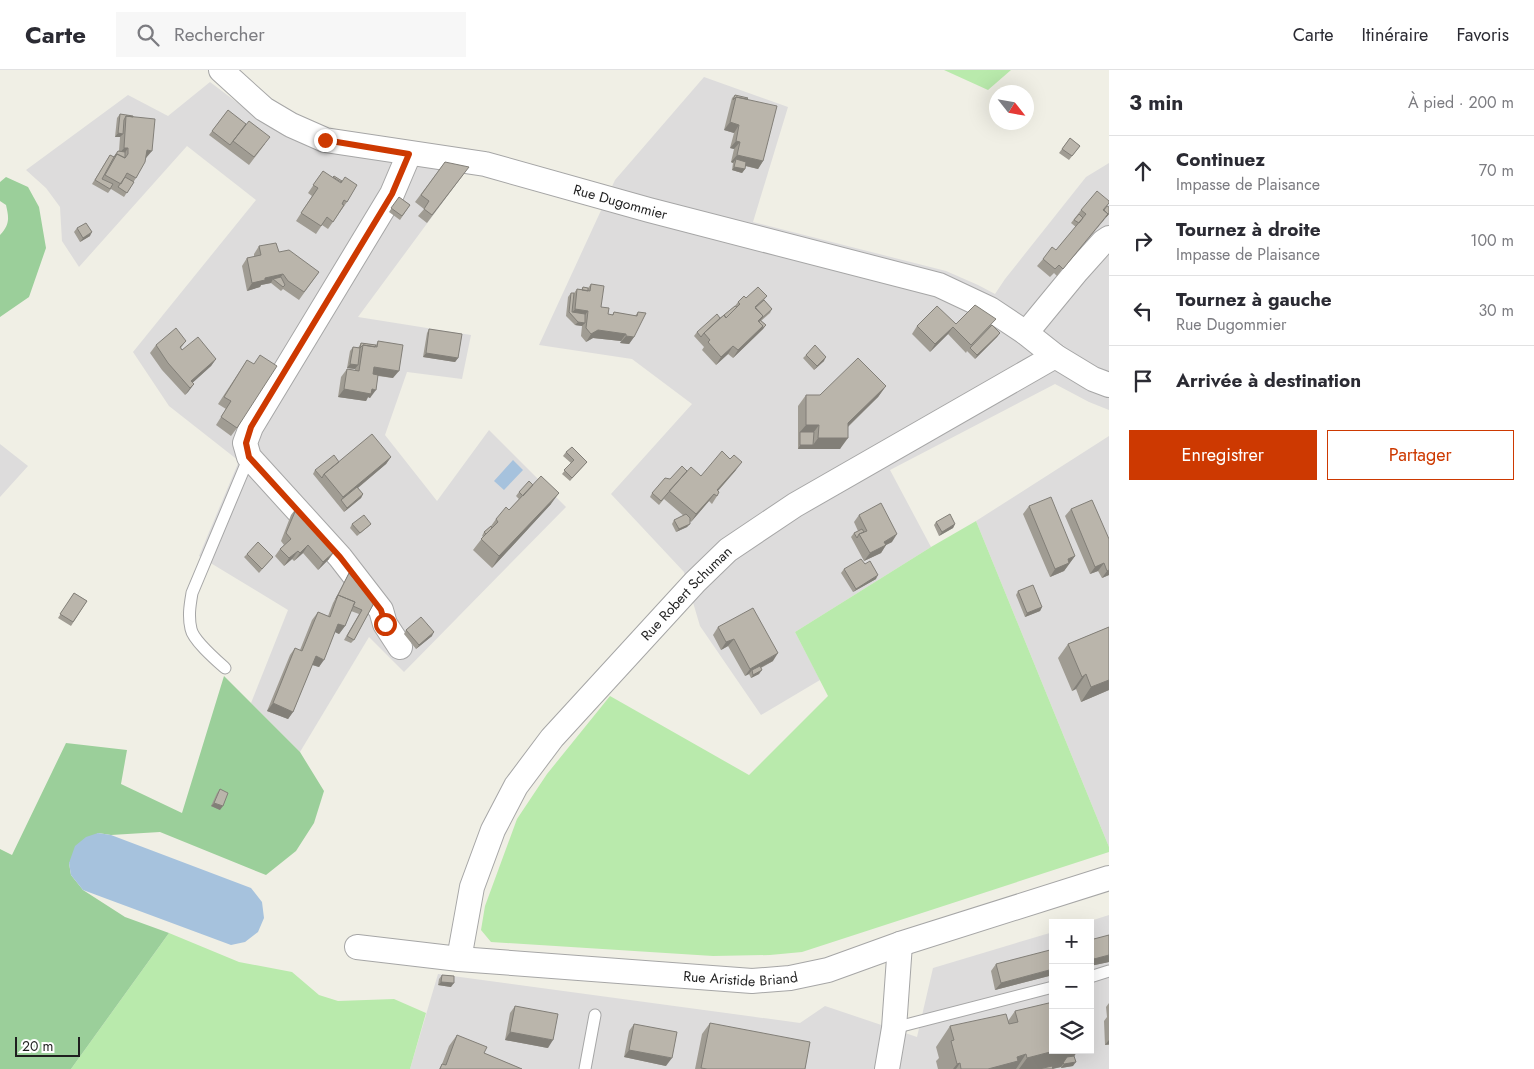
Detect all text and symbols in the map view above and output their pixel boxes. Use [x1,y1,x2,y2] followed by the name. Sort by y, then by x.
[116,12,466,57] search box
[25,17,86,52] text: Carte
[134,21,162,49] icon: search
[174,21,265,48] text: Rechercher
[1293,22,1334,48] text: Carte
[1362,22,1428,48] text: Itinéraire
[1456,22,1509,48] text: Favoris
[989,85,1034,130] north arrow
[1129,88,1183,118] text: 3 min
[1408,91,1514,114] text: À pied · 200 m
[314,129,337,152] route end
[1176,146,1265,173] text: Continuez
[1129,157,1157,185] icon: ahead
[1479,159,1514,182] text: 70 m
[1176,173,1320,196] text: Impasse de Plaisance
[571,179,670,224] street label: Rue Dugommier
[1176,216,1321,243] text: Tournez à droite
[1129,227,1157,255] icon: right
[1470,229,1514,252] text: 100 m
[1176,243,1320,266] text: Impasse de Plaisance
[1176,286,1332,313] text: Tournez à gauche
[1129,297,1157,325] icon: left
[1478,299,1514,322] text: 30 m
[1176,313,1286,336] text: Rue Dugommier
[1129,367,1157,395] icon: arrive
[1176,367,1361,394] text: Arrivée à destination
[1129,430,1317,480] button: Enregistrer
[1327,430,1514,480] button: Partager
[636,542,736,645] street label: Rue Robert Schuman
[374,613,397,636] route start
[1049,919,1094,1054] map controls
[1049,919,1094,964] button: +
[1049,964,1094,1009] button: −
[683,966,800,991] street label: Rue Aristide Briand
[1049,1009,1094,1054] button: layers
[15,1034,80,1057] scale bar
[22,1036,54,1056] text: 20 m

